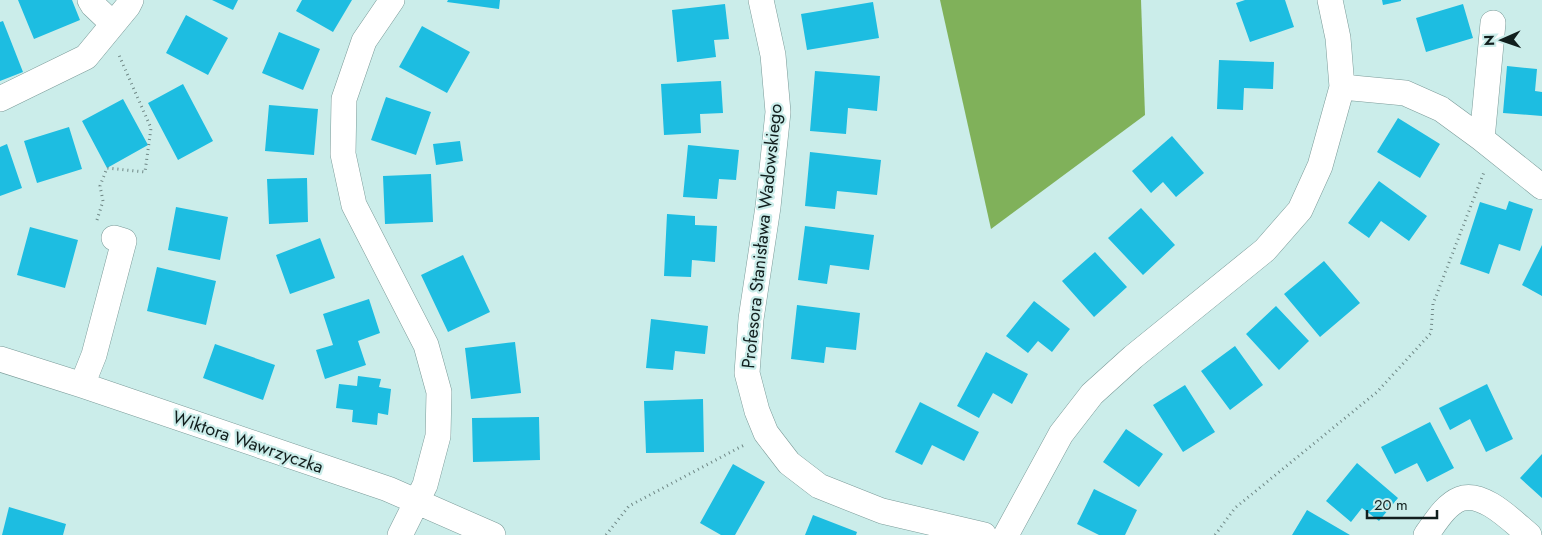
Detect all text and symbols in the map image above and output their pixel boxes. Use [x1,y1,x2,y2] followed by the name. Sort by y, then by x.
[1477,15,1527,65] north arrow
[1479,35,1499,46] text: N
[735,102,789,370] street label: Profesora Stanisława Wadowskiego
[169,404,327,480] street label: Wiktora Wawrzyczka
[1367,488,1437,520] scale bar
[1374,494,1408,516] text: 20 m

